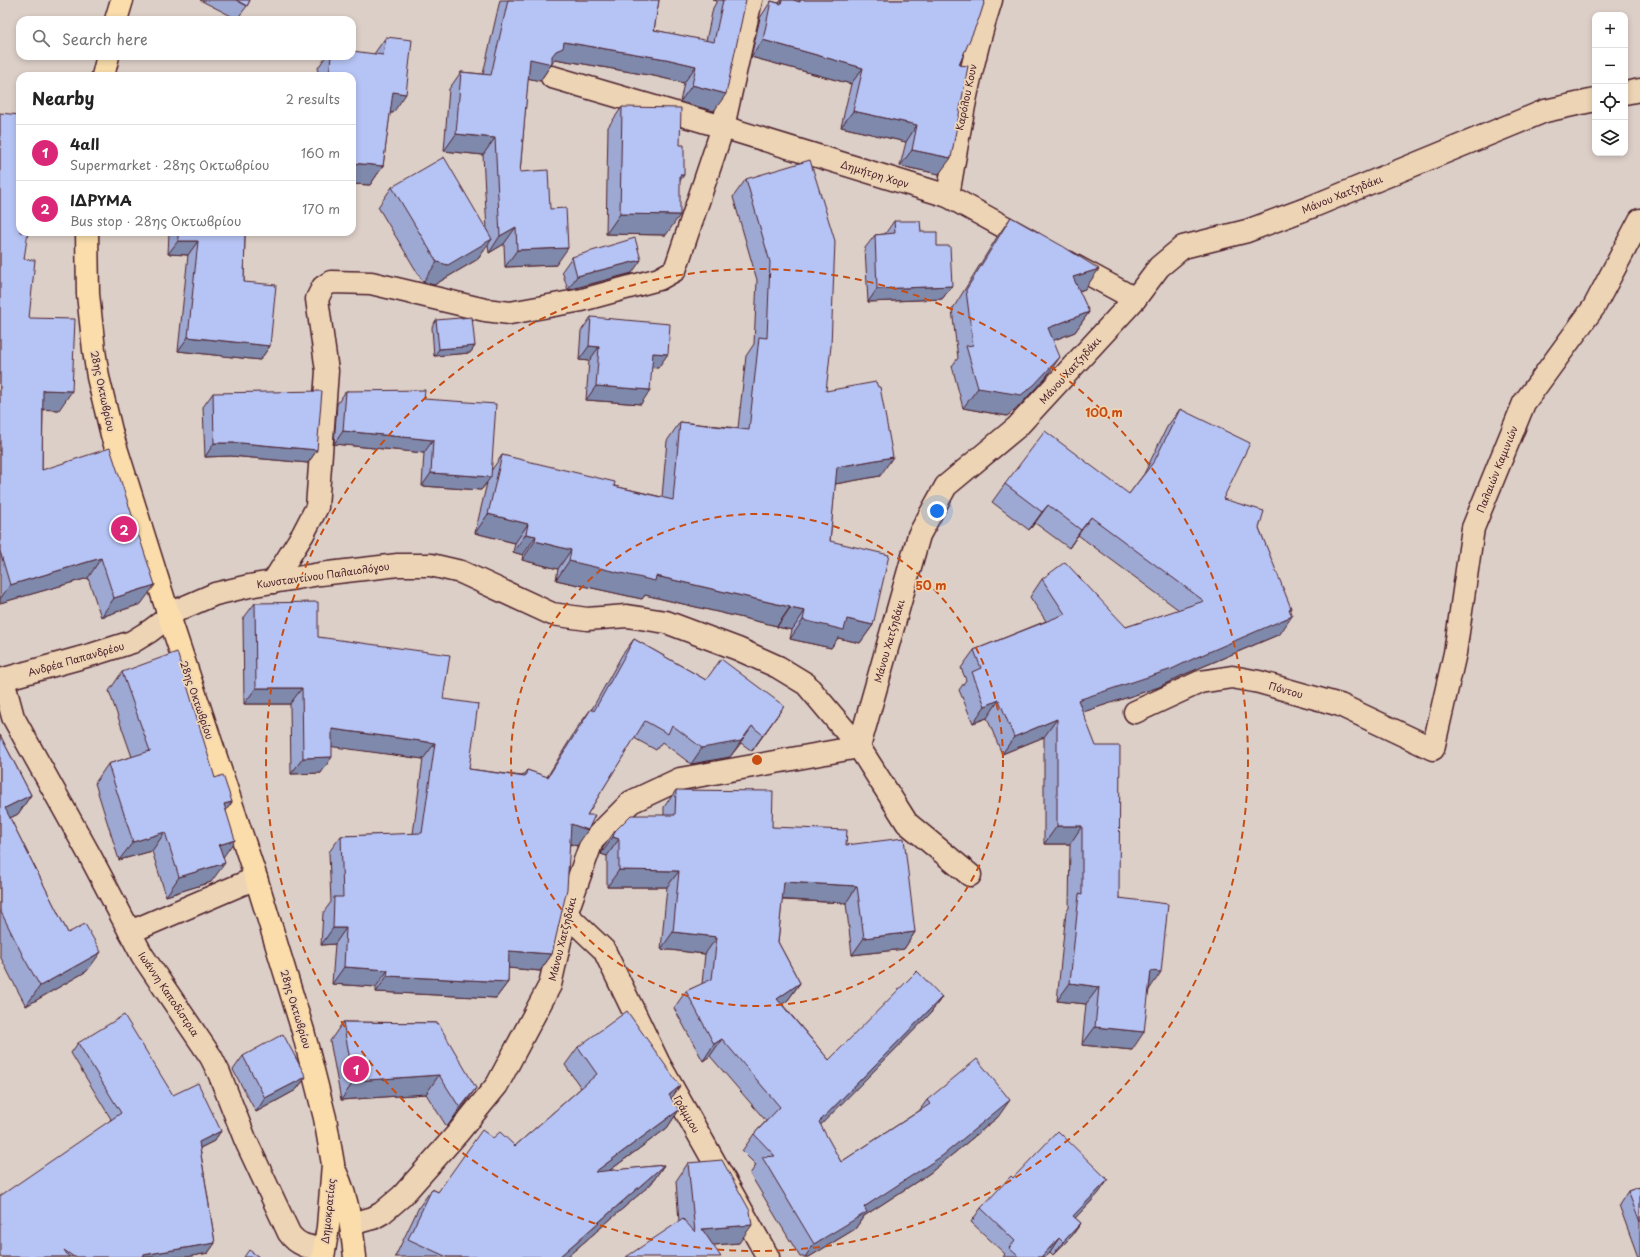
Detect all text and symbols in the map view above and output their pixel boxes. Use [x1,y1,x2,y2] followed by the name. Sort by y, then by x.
[1592,12,1628,156] map controls
[1592,12,1628,48] button: +
[16,16,356,60] search box
[30,27,52,49] icon: search
[62,27,148,50] text: Search here
[1592,48,1628,84] button: −
[951,62,980,132] street label: Καρόλου Κουν
[1592,84,1628,120] button: locate
[32,85,94,111] text: Nearby
[286,89,340,108] text: 2 results
[1592,120,1628,156] button: layers
[70,132,99,155] text: 4all
[42,143,48,162] text: 1
[301,143,340,162] text: 160 m
[70,155,270,174] text: Supermarket · 28ης Οκτωβρίου
[839,156,911,191] street label: Δημήτρη Χορν
[1299,170,1385,217] street label: Μάνου Χατζηδάκι
[70,188,132,211] text: ΙΔΡΥΜΑ
[40,199,50,218] text: 2
[302,199,340,218] text: 170 m
[70,211,241,230] text: Bus stop · 28ης Οκτωβρίου
[1035,332,1104,407] street label: Μάνου Χατζηδάκι
[88,349,119,433] street label: 28ης Οκτωβρίου
[1085,403,1123,421] text: 100 m
[1472,423,1521,515] street label: Παλαιών Καμινιών
[927,501,947,521] your location
[111,514,137,544] pin: 2
[256,558,391,591] street label: Κωνσταντίνου Παλαιολόγου
[915,576,947,594] text: 50 m
[869,597,908,684] street label: Μάνου Χατζηδάκι
[26,637,126,679] street label: Ανδρέα Παπανδρέου
[177,659,218,741] street label: 28ης Οκτωβρίου
[1267,677,1305,702] street label: Πόντου
[750,753,764,767] centre of rings
[544,895,579,983] street label: Μάνου Χατζηδάκι
[135,948,204,1040] street label: Ιωάννη Καποδίστρια
[277,967,316,1051] street label: 28ης Οκτωβρίου
[343,1054,369,1084] pin: 1
[671,1092,704,1136] street label: Γράμμου
[317,1178,338,1244] street label: Δημοκρατίας

